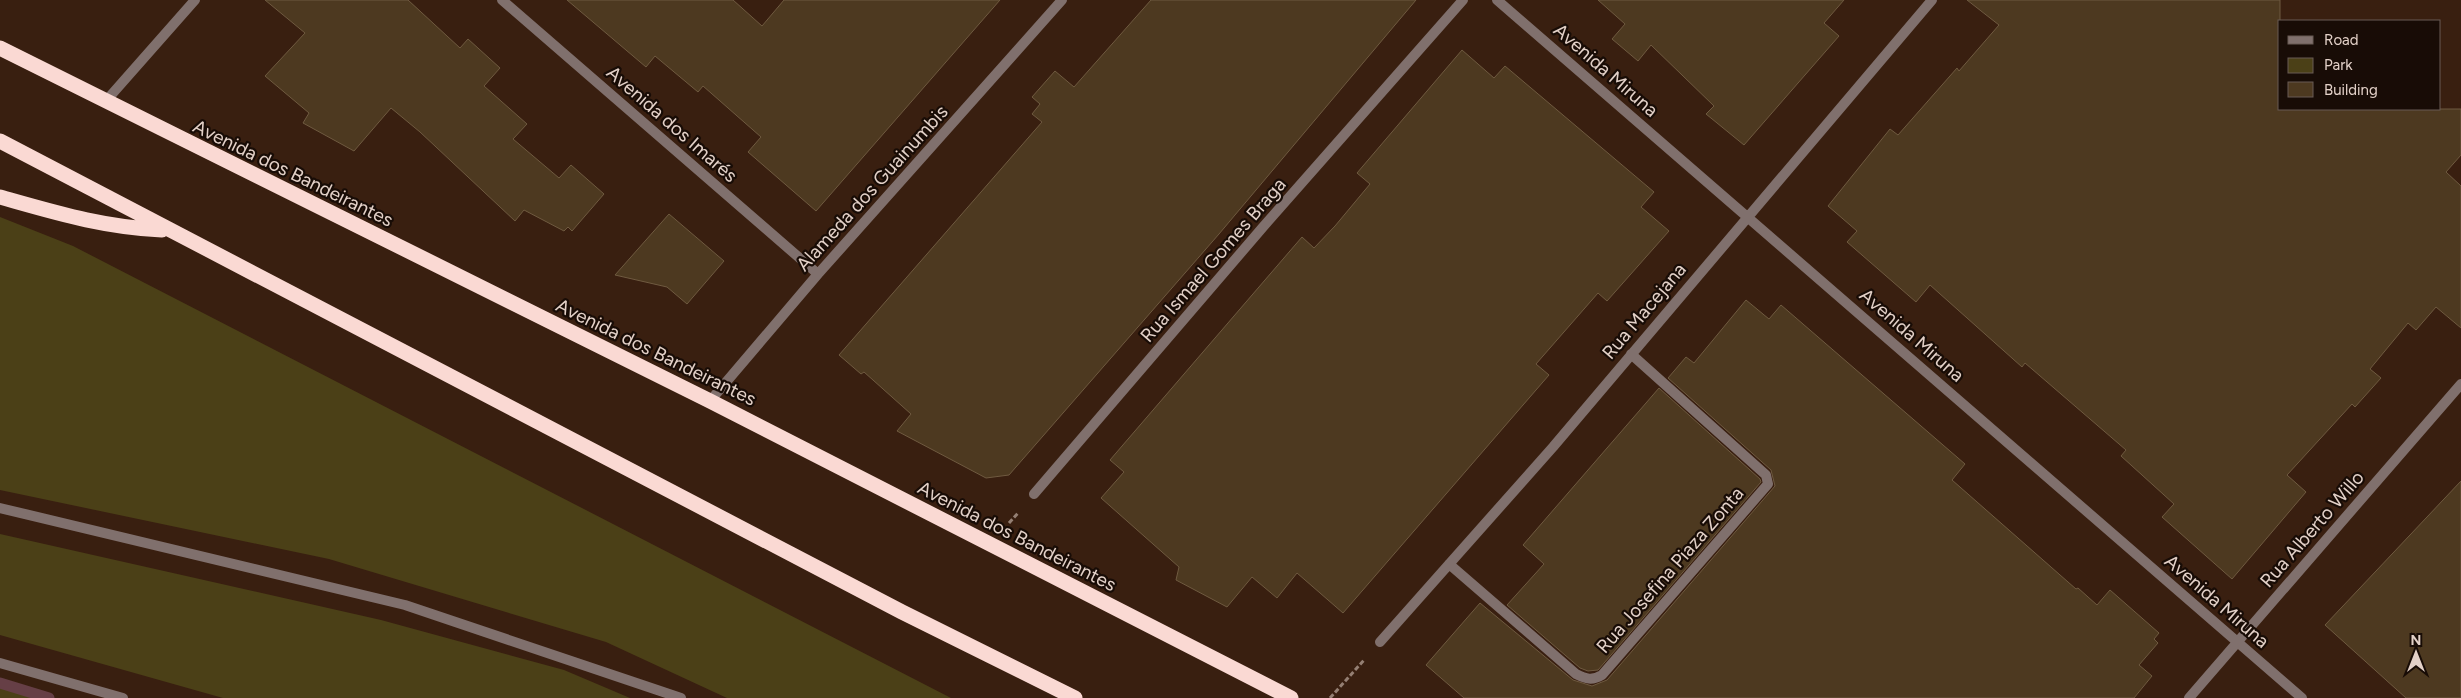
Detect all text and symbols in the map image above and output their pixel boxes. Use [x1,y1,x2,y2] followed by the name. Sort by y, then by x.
[1549,18,1663,122] street label: Avenida Miruna
[2278,20,2441,110] legend
[2324,31,2359,49] text: Road
[2324,56,2353,74] text: Park
[602,61,742,187] street label: Avenida dos Imarés
[2324,81,2378,99] text: Building
[791,100,953,276] street label: Alameda dos Guainumbis
[189,114,397,232] street label: Avenida dos Bandeirantes
[1135,173,1291,347] street label: Rua Ismael Gomes Braga
[1597,258,1691,364] street label: Rua Macejana
[1855,283,1969,387] street label: Avenida Miruna
[552,293,760,411] street label: Avenida dos Bandeirantes
[2255,466,2369,592] street label: Rua Alberto Willo
[914,476,1120,596] street label: Avenida dos Bandeirantes
[1592,482,1748,658] street label: Rua Josefina Piaza Zonta
[2160,549,2274,653] street label: Avenida Miruna
[2391,628,2441,678] north arrow
[2411,632,2421,649] text: N

